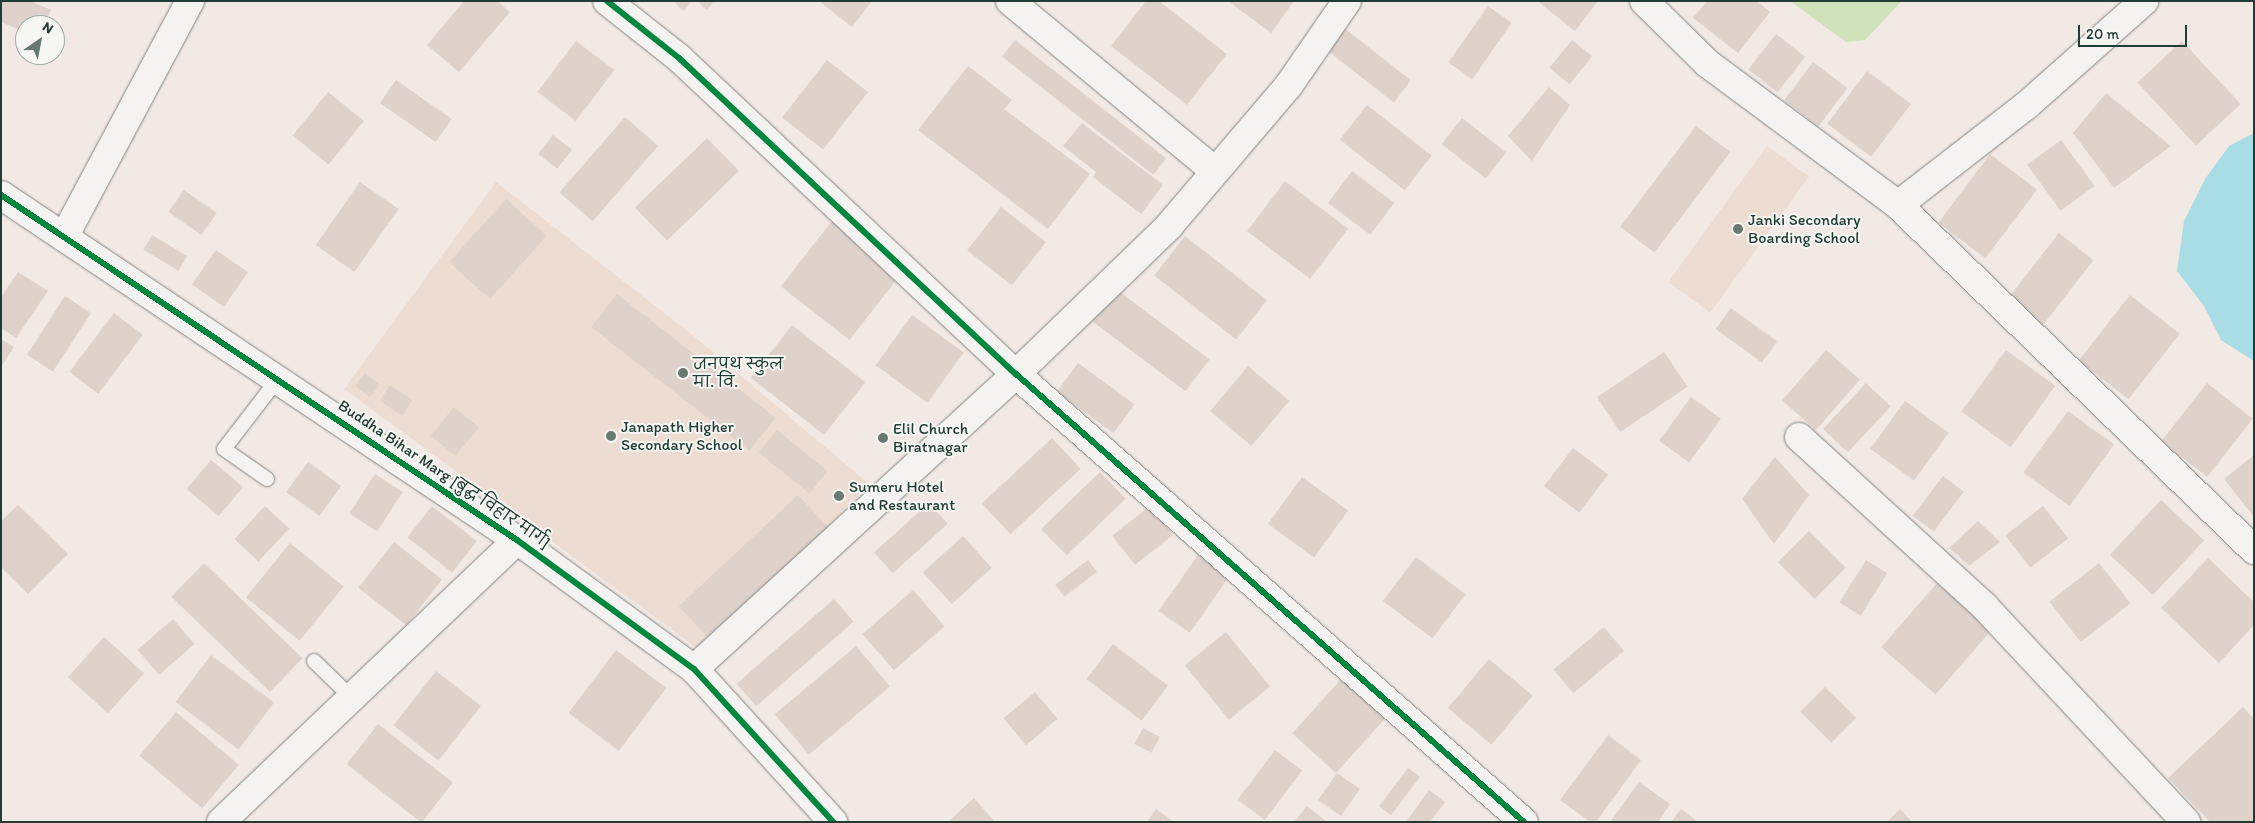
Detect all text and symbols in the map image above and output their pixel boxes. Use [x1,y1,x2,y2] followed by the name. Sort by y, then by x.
[15,15,65,65] north arrow
[2080,15,2189,47] scale bar
[39,18,56,38] text: N
[2086,25,2119,43] text: 20 m
[1748,210,1860,248] place label: Janki Secondary Boarding School
[1732,223,1744,235] marker: Janki Secondary Boarding School
[693,354,783,392] place label: जनपथ स्कुल मा. वि.
[677,367,689,379] marker: जनपथ स्कुल मा. वि.
[334,396,554,552] street label: Buddha Bihar Marg [बुद्ध विहार मार्ग]
[621,417,742,455] place label: Janapath Higher Secondary School
[893,419,968,457] place label: Elil Church Biratnagar
[605,430,617,442] marker: Janapath Higher Secondary School
[877,432,889,444] marker: Elil Church Biratnagar
[849,477,955,515] place label: Sumeru Hotel and Restaurant
[833,490,845,502] marker: Sumeru Hotel and Restaurant

